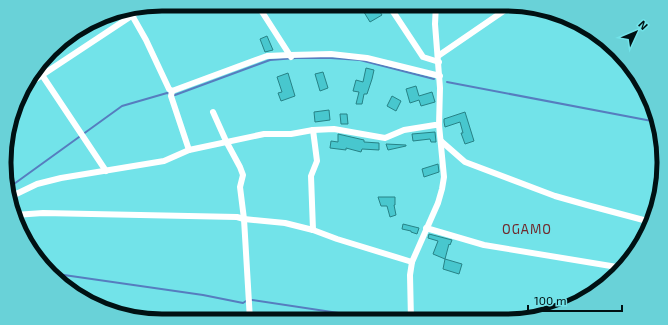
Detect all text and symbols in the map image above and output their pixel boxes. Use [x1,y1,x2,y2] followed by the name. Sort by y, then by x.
[616,12,656,52] north arrow
[636,17,651,32] text: N
[502,221,552,237] district label: OGAMO
[528,287,622,313] scale bar
[534,293,566,307] text: 100 m

